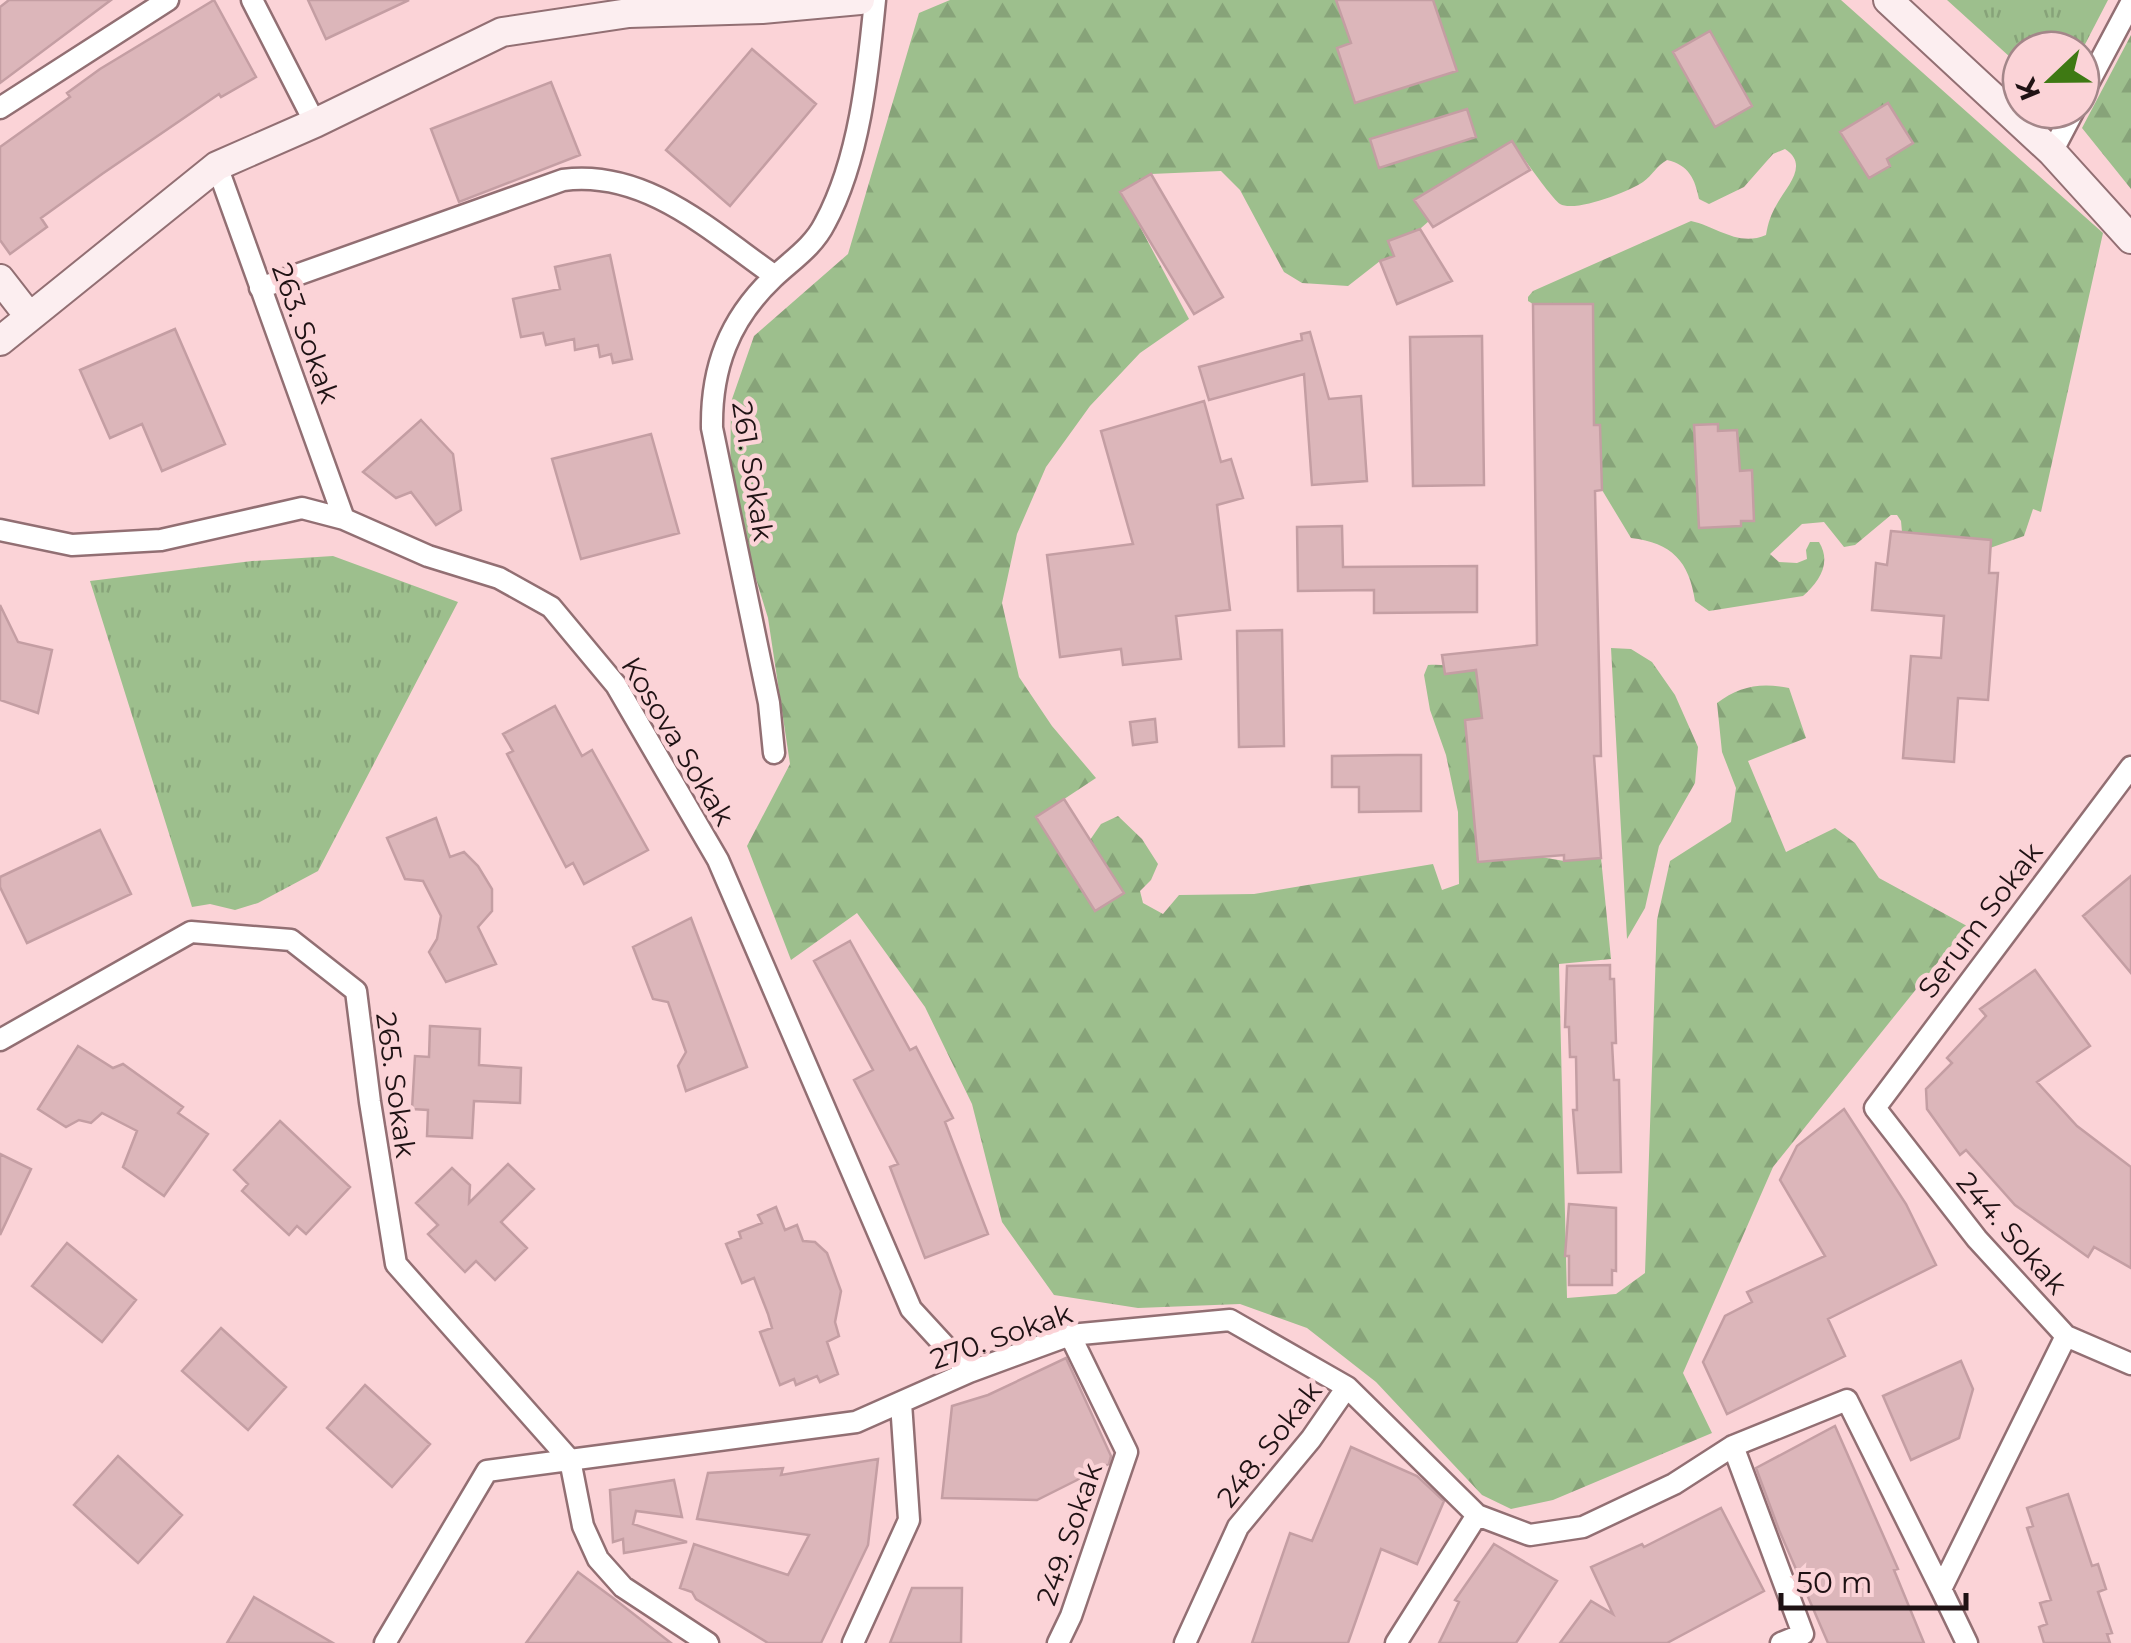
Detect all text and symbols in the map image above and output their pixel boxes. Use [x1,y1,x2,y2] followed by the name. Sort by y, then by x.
[2001,30,2101,130] north arrow
[2008,72,2047,105] text: K
[265,258,347,408] street label: 263. Sokak
[725,399,781,543] street label: 261. Sokak
[614,651,742,832] street label: Kosova Sokak
[1911,835,2050,1004] street label: Serum Sokak
[369,1010,423,1160] street label: 265. Sokak
[1950,1165,2074,1301] street label: 244. Sokak
[926,1296,1077,1376] street label: 270. Sokak
[1209,1374,1329,1514] street label: 248. Sokak
[1029,1458,1109,1610] street label: 249. Sokak
[1781,1548,1966,1610] scale bar
[1796,1564,1873,1601] text: 50 m

